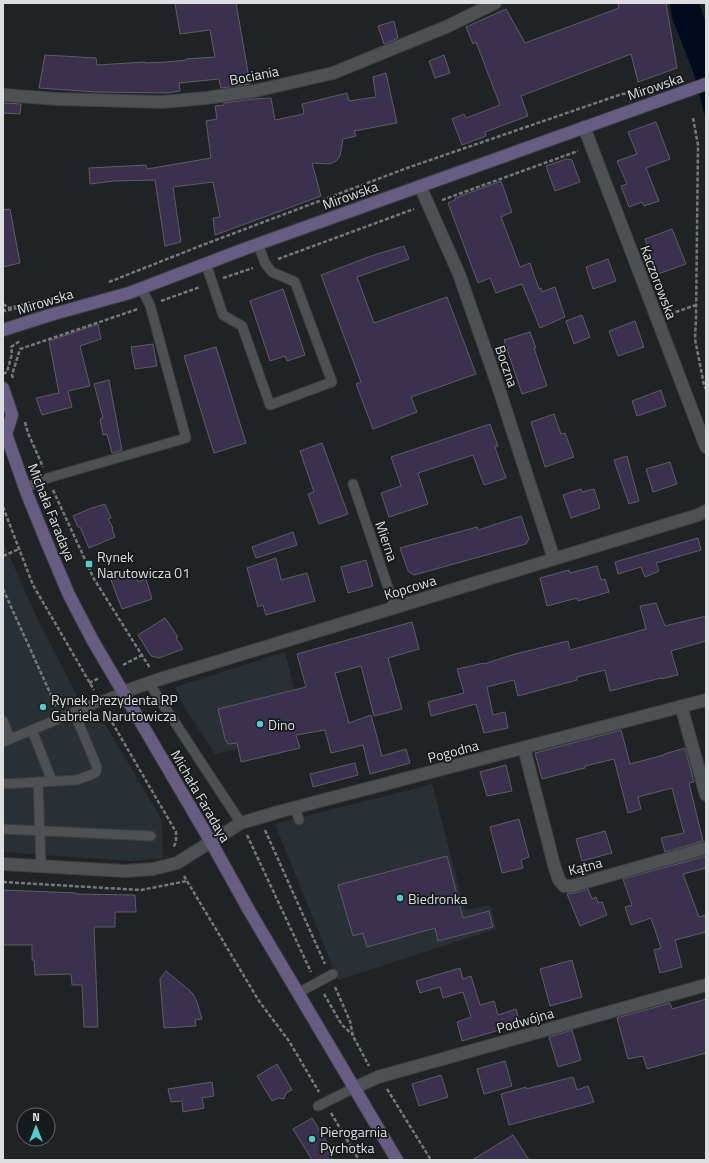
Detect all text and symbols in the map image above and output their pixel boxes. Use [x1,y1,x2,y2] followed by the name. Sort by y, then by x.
[228,60,280,90] street label: Bociania
[624,67,686,105] street label: Mirowska
[319,175,381,215] street label: Mirowska
[635,242,683,322] street label: Kaczorowska
[14,283,76,319] street label: Mirowska
[490,342,524,390] street label: Boczna
[23,460,81,564] street label: Michała Faradaya
[370,518,404,564] street label: Mierna
[97,546,190,583] place label: Rynek Narutowicza 01
[84,559,94,569] marker: Rynek Narutowicza 01
[381,569,439,605] street label: Kopcowa
[51,689,178,726] place label: Rynek Prezydenta RP Gabriela Narutowicza
[38,702,48,712] marker: Rynek Prezydenta RP Gabriela Narutowicza
[268,714,295,735] place label: Dino
[255,719,265,729] marker: Dino
[425,734,481,768] street label: Pogodna
[166,746,236,846] street label: Michała Faradaya
[566,852,604,880] street label: Kątna
[408,888,467,909] place label: Biedronka
[395,893,405,903] marker: Biedronka
[494,1002,556,1038] street label: Podwójna
[16,1107,56,1147] north arrow
[32,1109,40,1125] text: N
[320,1121,387,1158] place label: Pierogarnia Pychotka
[307,1134,317,1144] marker: Pierogarnia Pychotka

